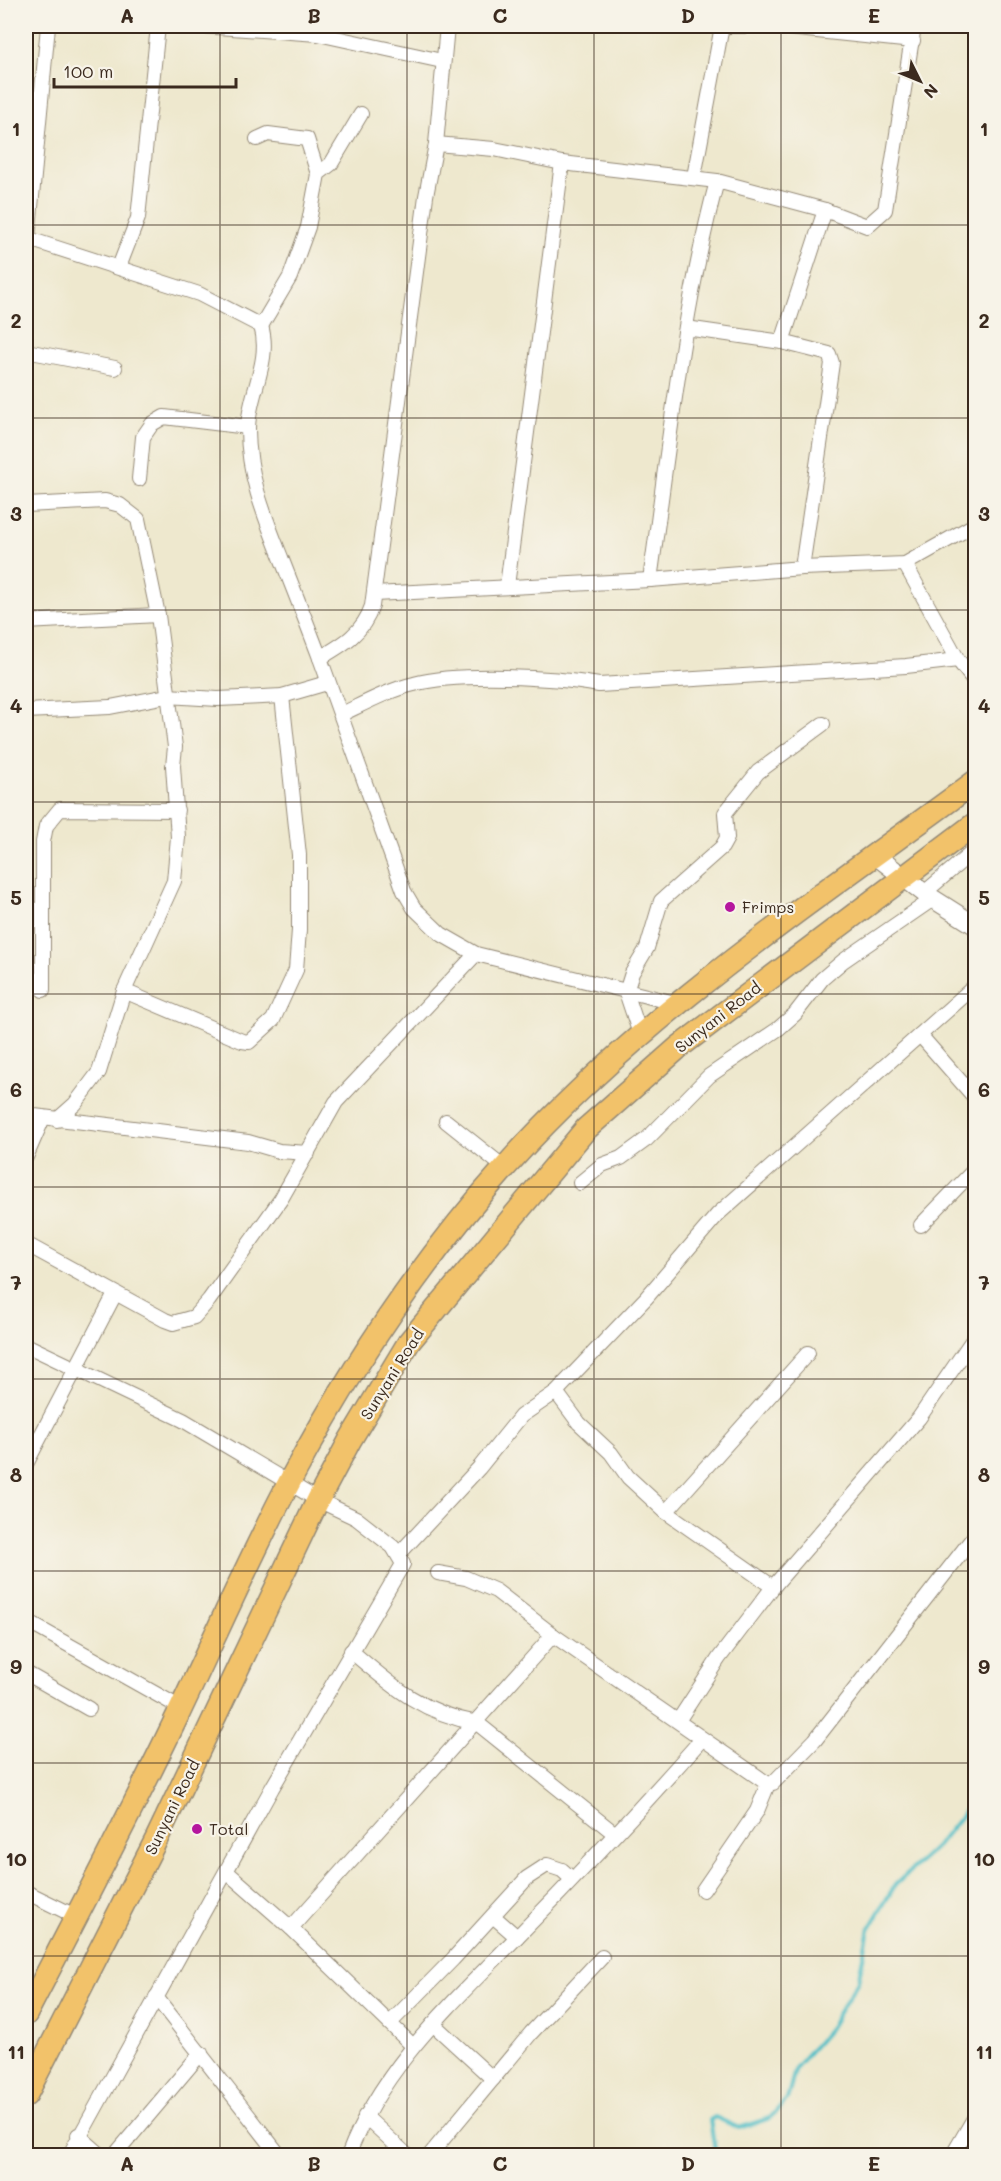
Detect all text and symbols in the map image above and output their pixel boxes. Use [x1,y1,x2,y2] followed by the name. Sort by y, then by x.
[120,2,134,28] text: A
[307,2,321,28] text: B
[493,2,508,28] text: C
[681,2,695,28] text: D
[868,2,880,28] text: E
[54,51,236,89] scale bar
[890,51,950,111] north arrow
[63,59,113,83] text: 100 m
[920,80,943,103] text: N
[12,115,20,141] text: 1
[980,115,988,141] text: 1
[10,307,22,333] text: 2
[978,307,990,333] text: 2
[10,500,22,526] text: 3
[978,500,990,526] text: 3
[10,692,23,718] text: 4
[978,692,991,718] text: 4
[10,884,22,910] text: 5
[978,884,990,910] text: 5
[742,896,794,917] place label: Frimps
[723,900,737,914] marker: Frimps
[670,976,765,1057] street label: Sunyani Road
[10,1076,22,1102] text: 6
[978,1076,990,1102] text: 6
[10,1269,22,1295] text: 7
[978,1269,990,1295] text: 7
[355,1324,428,1423] street label: Sunyani Road
[10,1461,22,1487] text: 8
[978,1461,990,1487] text: 8
[10,1653,22,1679] text: 9
[978,1653,990,1679] text: 9
[139,1756,204,1858] street label: Sunyani Road
[209,1818,248,1839] place label: Total
[190,1822,204,1836] marker: Total
[5,1845,27,1871] text: 10
[973,1845,995,1871] text: 10
[7,2038,25,2064] text: 11
[975,2038,993,2064] text: 11
[120,2150,134,2176] text: A
[307,2150,321,2176] text: B
[493,2150,508,2176] text: C
[681,2150,695,2176] text: D
[868,2150,880,2176] text: E

